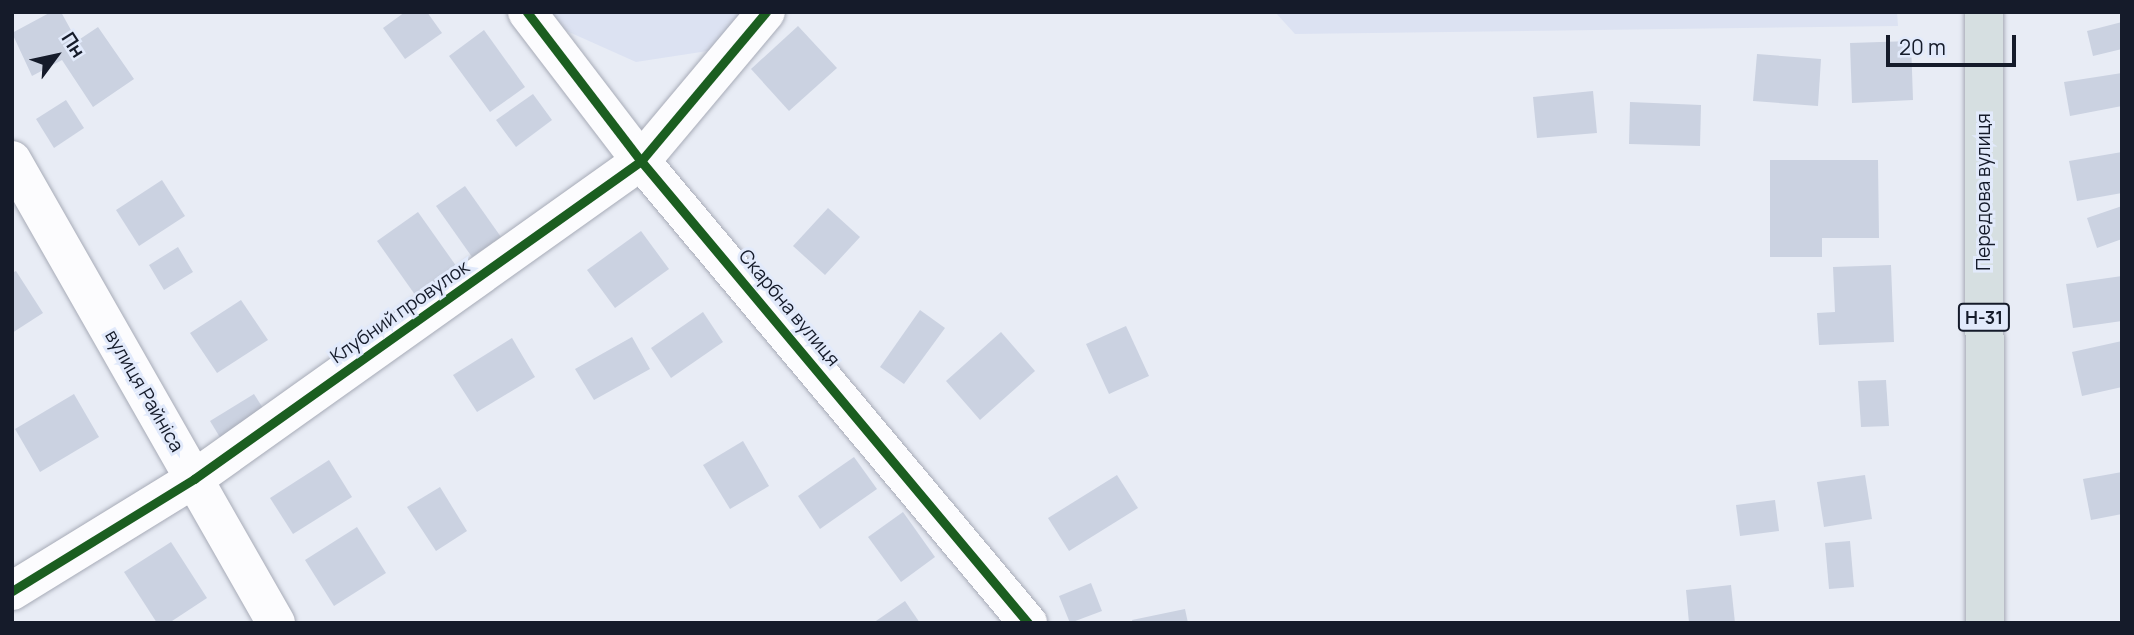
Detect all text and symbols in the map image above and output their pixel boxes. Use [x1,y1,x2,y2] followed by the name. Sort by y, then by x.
[21,21,91,91] north arrow
[1889,21,2018,65] scale bar
[56,27,91,62] text: Пн
[1899,33,1946,61] text: 20 m
[1973,113,1995,271] street label: Передова вулиця
[734,245,844,371] street label: Скарбна вулиця
[326,256,474,368] street label: Клубний провулок
[1958,302,2010,332] road number: Н-31
[100,326,188,456] street label: вулиця Райніса

